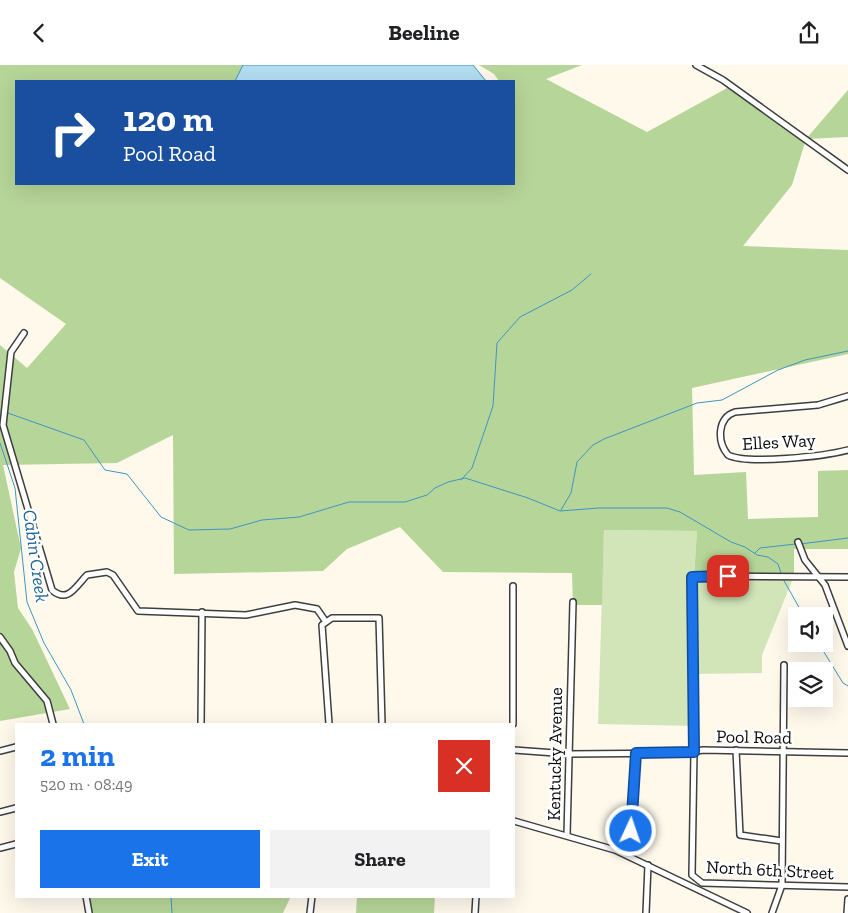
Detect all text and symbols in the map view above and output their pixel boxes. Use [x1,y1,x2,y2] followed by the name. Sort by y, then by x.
[25,19,53,47] icon: back
[388,19,460,46] text: Beeline
[795,19,823,47] icon: share
[123,98,213,140] text: 120 m
[40,100,105,165] icon: right
[123,140,216,167] text: Pool Road
[742,429,817,455] street label: Elles Way
[18,508,54,604] water label: Cabin Creek
[707,555,749,597] pin
[714,562,742,590] icon: arrive
[788,607,833,707] map controls
[788,607,833,652] button: sound
[788,662,833,707] button: layers
[543,687,567,821] street label: Kentucky Avenue
[716,725,792,749] street label: Pool Road
[40,738,115,774] text: 2 min
[438,740,490,792] button: close
[40,775,132,794] text: 520 m · 08:49
[604,804,656,856] position arrow
[40,830,260,888] button: Exit
[270,830,490,888] button: Share
[706,856,835,884] street label: North 6th Street

